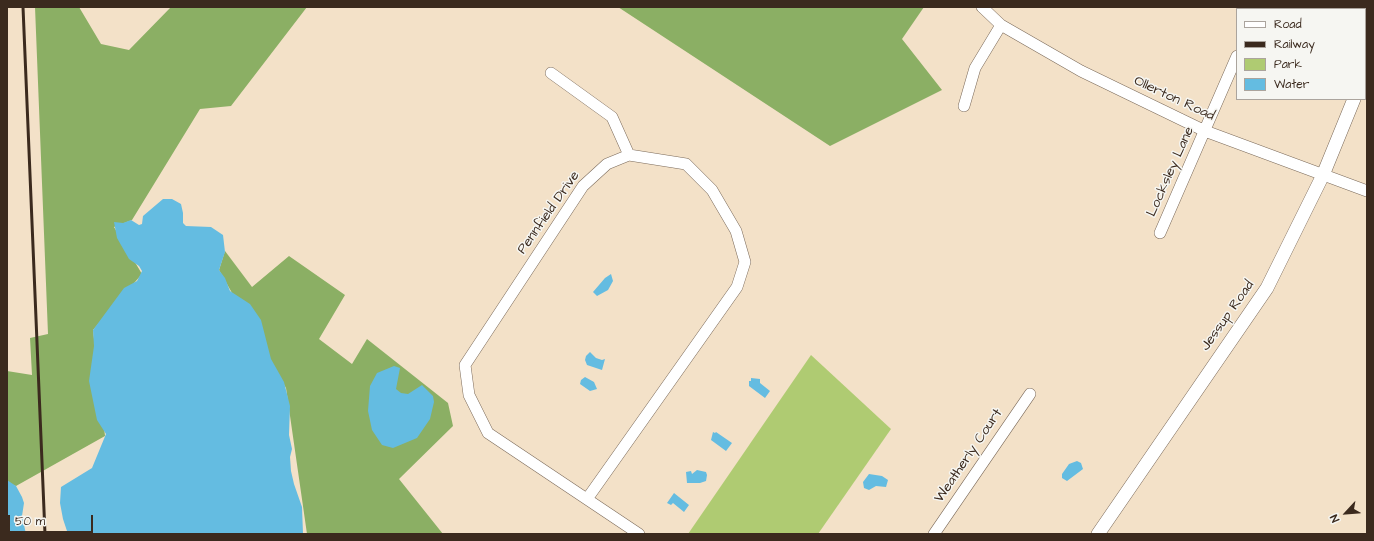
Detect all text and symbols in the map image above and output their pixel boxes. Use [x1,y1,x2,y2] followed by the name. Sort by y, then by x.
[1236,8,1366,100] legend
[1274,16,1302,33] text: Road
[1274,36,1315,53] text: Railway
[1274,56,1302,73] text: Park
[1131,73,1217,125] street label: Ollerton Road
[1274,76,1309,93] text: Water
[1144,125,1198,219] street label: Locksley Lane
[514,168,584,258] street label: Pennfield Drive
[1198,278,1258,354] street label: Jessup Road
[931,406,1007,506] street label: Weatherly Court
[1326,493,1366,533] north arrow
[10,507,95,533] scale bar
[1327,512,1343,525] text: N
[15,513,45,530] text: 50 m

